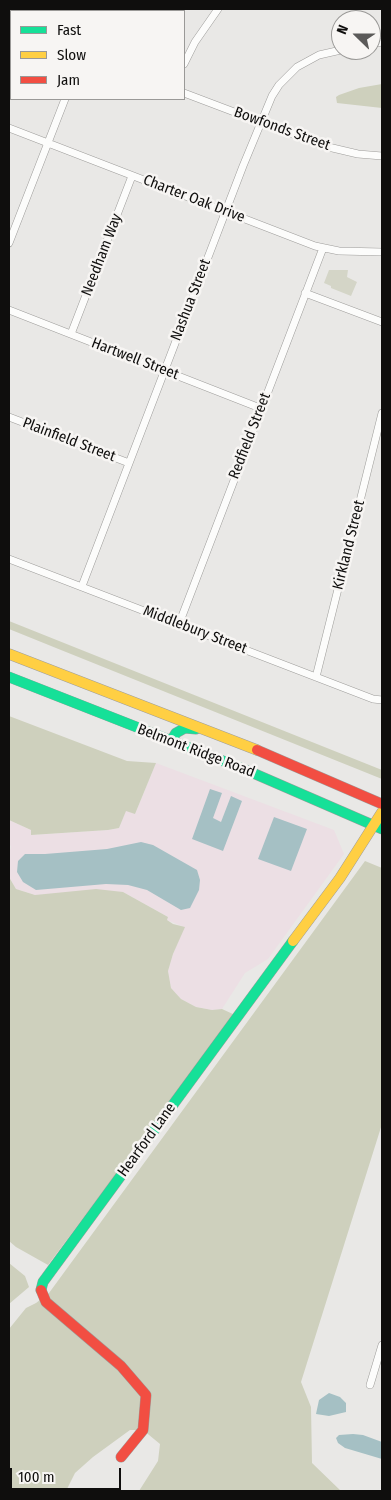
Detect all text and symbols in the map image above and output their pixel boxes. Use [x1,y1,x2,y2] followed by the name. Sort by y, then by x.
[10,10,185,100] legend
[331,10,381,60] north arrow
[57,21,81,39] text: Fast
[333,23,352,37] text: N
[57,46,86,64] text: Slow
[57,71,80,89] text: Jam
[231,103,333,155] street label: Bowfonds Street
[141,171,247,227] street label: Charter Oak Drive
[78,211,126,299] street label: Needham Way
[167,257,215,343] street label: Nashua Street
[89,334,181,384] street label: Hartwell Street
[225,390,275,482] street label: Redfield Street
[20,414,118,466] street label: Plainfield Street
[329,498,369,592] street label: Kirkland Street
[140,602,250,658] street label: Middlebury Street
[135,720,257,782] street label: Belmont Ridge Road
[114,1100,180,1180] street label: Hearford Lane
[12,1458,124,1490] scale bar
[18,1468,55,1486] text: 100 m

